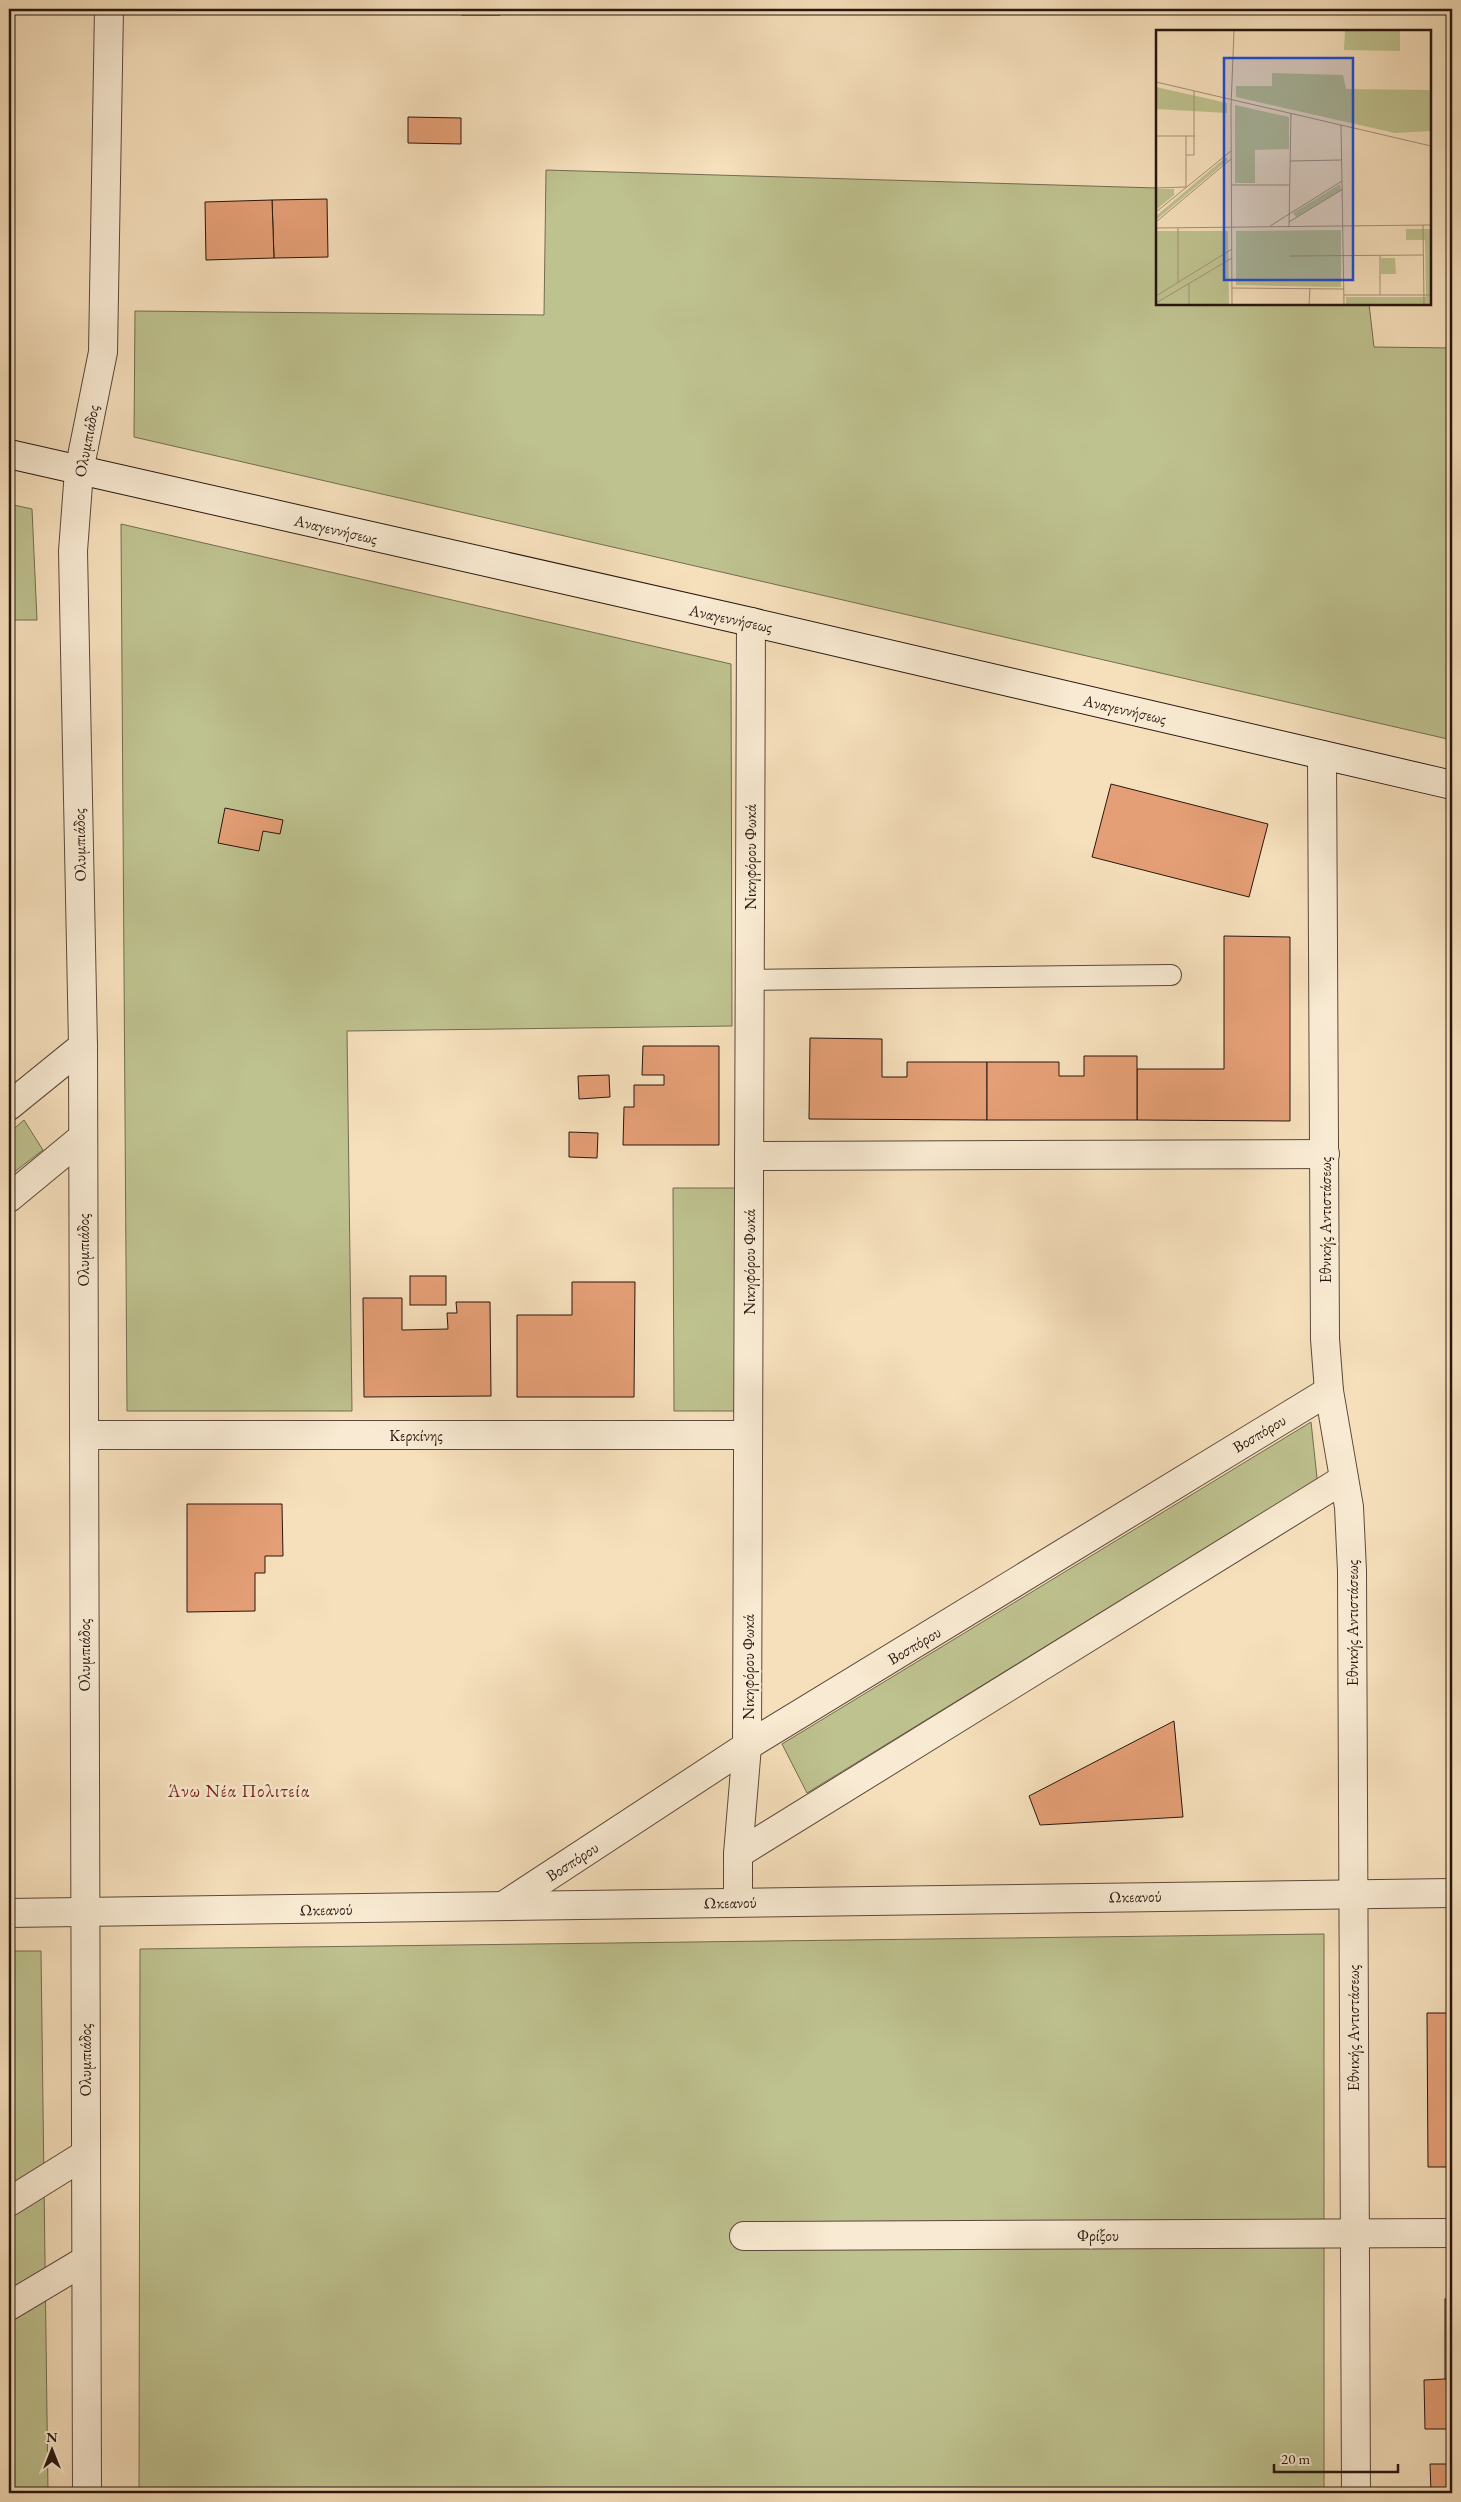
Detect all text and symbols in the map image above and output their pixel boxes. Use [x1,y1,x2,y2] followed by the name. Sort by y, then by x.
[1156,30,1431,305] inset map
[69,403,104,479] street label: Ολυμπιάδος
[291,509,380,549] street label: Αναγεννήσεως
[686,599,775,638] street label: Αναγεννήσεως
[1080,689,1169,729] street label: Αναγεννήσεως
[740,804,761,910] street label: Νικηφόρου Φωκά
[68,808,91,882] street label: Ολυμπιάδος
[1315,1156,1336,1283] street label: Εθνικής Αντιστάσεως
[739,1209,760,1315] street label: Νικηφόρου Φωκά
[73,1213,94,1287] street label: Ολυμπιάδος
[1229,1409,1290,1457] street label: Βοσπόρου
[389,1425,443,1446] street label: Κερκίνης
[1342,1559,1363,1686] street label: Εθνικής Αντιστάσεως
[738,1614,759,1720] street label: Νικηφόρου Φωκά
[74,1618,95,1692] street label: Ολυμπιάδος
[884,1621,945,1669] street label: Βοσπόρου
[167,1779,310,1802] district label: Άνω Νέα Πολιτεία
[542,1837,602,1886] street label: Βοσπόρου
[1108,1886,1162,1907] street label: Ωκεανού
[703,1892,757,1913] street label: Ωκεανού
[299,1899,353,1920] street label: Ωκεανού
[1343,1964,1364,2091] street label: Εθνικής Αντιστάσεως
[75,2023,96,2097] street label: Ολυμπιάδος
[1077,2225,1119,2246] street label: Φρίξου
[28,2424,78,2474] north arrow
[46,2428,58,2446] text: N
[1274,2442,1397,2474] scale bar
[1281,2449,1310,2468] text: 20 m

